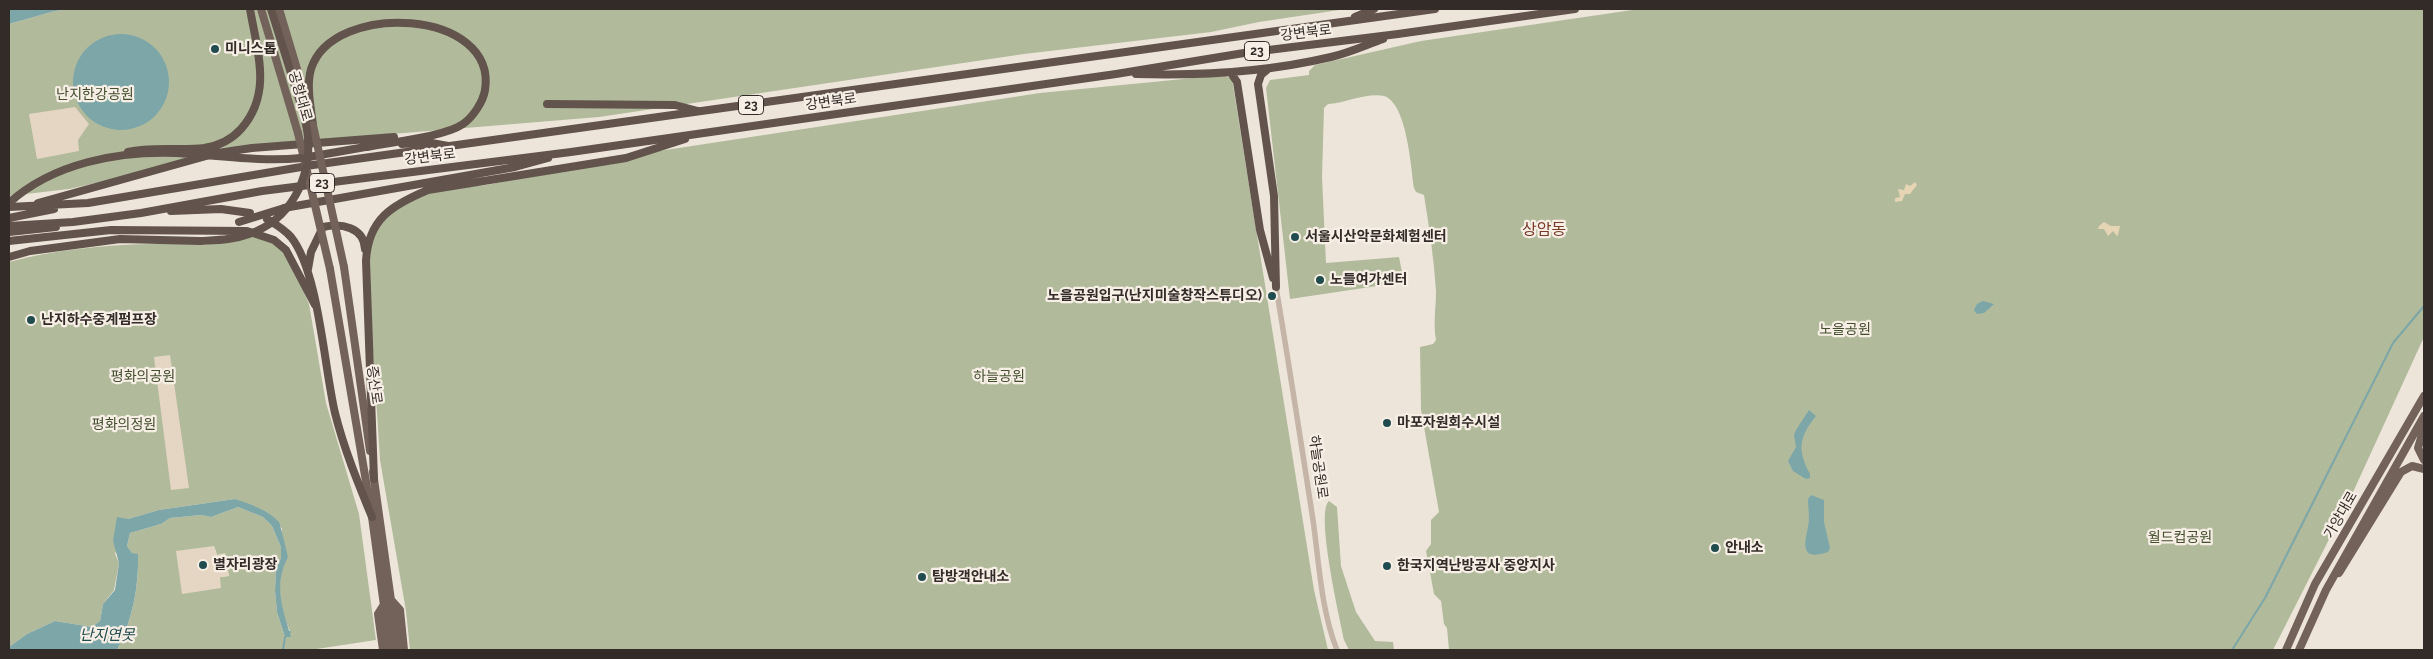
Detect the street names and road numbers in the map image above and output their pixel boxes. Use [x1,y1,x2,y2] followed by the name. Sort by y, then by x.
[1279,22,1333,44] street label: 강변북로
[1244,41,1270,60] road number: 23
[285,69,315,123] street label: 공항대로
[804,90,858,114] street label: 강변북로
[738,96,764,114] road number: 23
[403,146,457,168] street label: 강변북로
[310,174,334,192] road number: 23
[363,365,385,405] street label: 증산로
[1305,434,1331,500] street label: 하늘공원로
[2321,488,2361,542] street label: 가양대로

